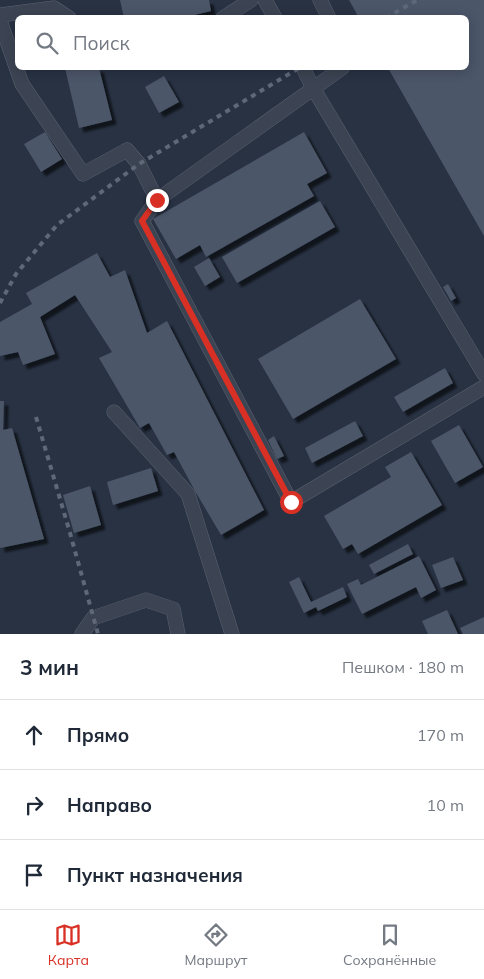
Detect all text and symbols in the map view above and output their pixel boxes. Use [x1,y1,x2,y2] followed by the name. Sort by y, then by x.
[15,15,469,70] search box
[33,29,61,57] icon: search
[73,31,130,55] text: Поиск
[146,189,169,212] route end
[280,491,303,514] route start
[20,654,79,680] text: 3 мин
[342,657,464,677] text: Пешком · 180 m
[20,721,48,749] icon: ahead
[67,723,129,747] text: Прямо
[417,725,464,745] text: 170 m
[20,791,48,819] icon: right
[67,793,152,817] text: Направо
[427,795,464,815] text: 10 m
[20,861,48,889] icon: arrive
[67,863,243,887] text: Пункт назначения
[48,921,89,969] tab: Карта
[185,921,247,969] tab: Маршрут
[343,921,436,969] tab: Сохранённые

